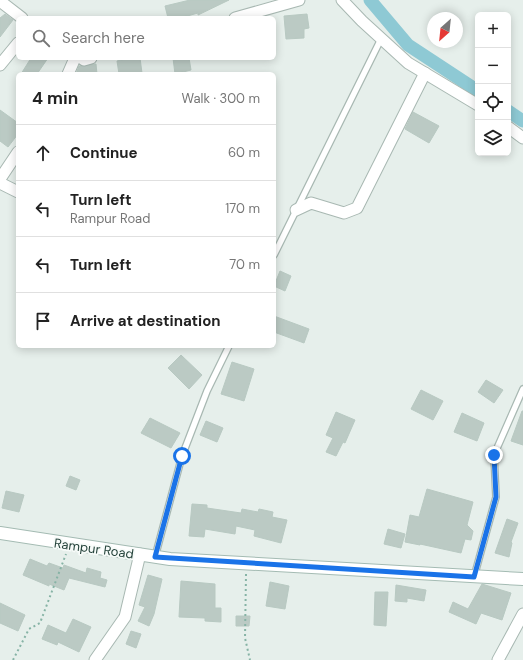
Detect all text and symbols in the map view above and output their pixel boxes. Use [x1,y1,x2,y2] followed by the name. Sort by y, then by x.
[427,12,463,48] north arrow
[475,12,511,156] map controls
[475,12,511,48] button: +
[16,16,276,60] search box
[30,27,52,49] icon: search
[62,28,145,48] text: Search here
[475,48,511,84] button: −
[475,84,511,120] button: locate
[32,87,78,109] text: 4 min
[182,90,260,107] text: Walk · 300 m
[475,120,511,156] button: layers
[32,142,54,164] icon: ahead
[70,143,138,163] text: Continue
[228,144,260,161] text: 60 m
[70,190,131,210] text: Turn left
[32,198,54,220] icon: left
[225,200,260,217] text: 170 m
[70,210,150,227] text: Rampur Road
[32,254,54,276] icon: left
[70,255,131,275] text: Turn left
[229,256,260,273] text: 70 m
[32,310,54,332] icon: arrive
[70,311,221,331] text: Arrive at destination
[485,446,503,464] route end
[173,447,191,465] route start
[53,534,135,563] street label: Rampur Road

